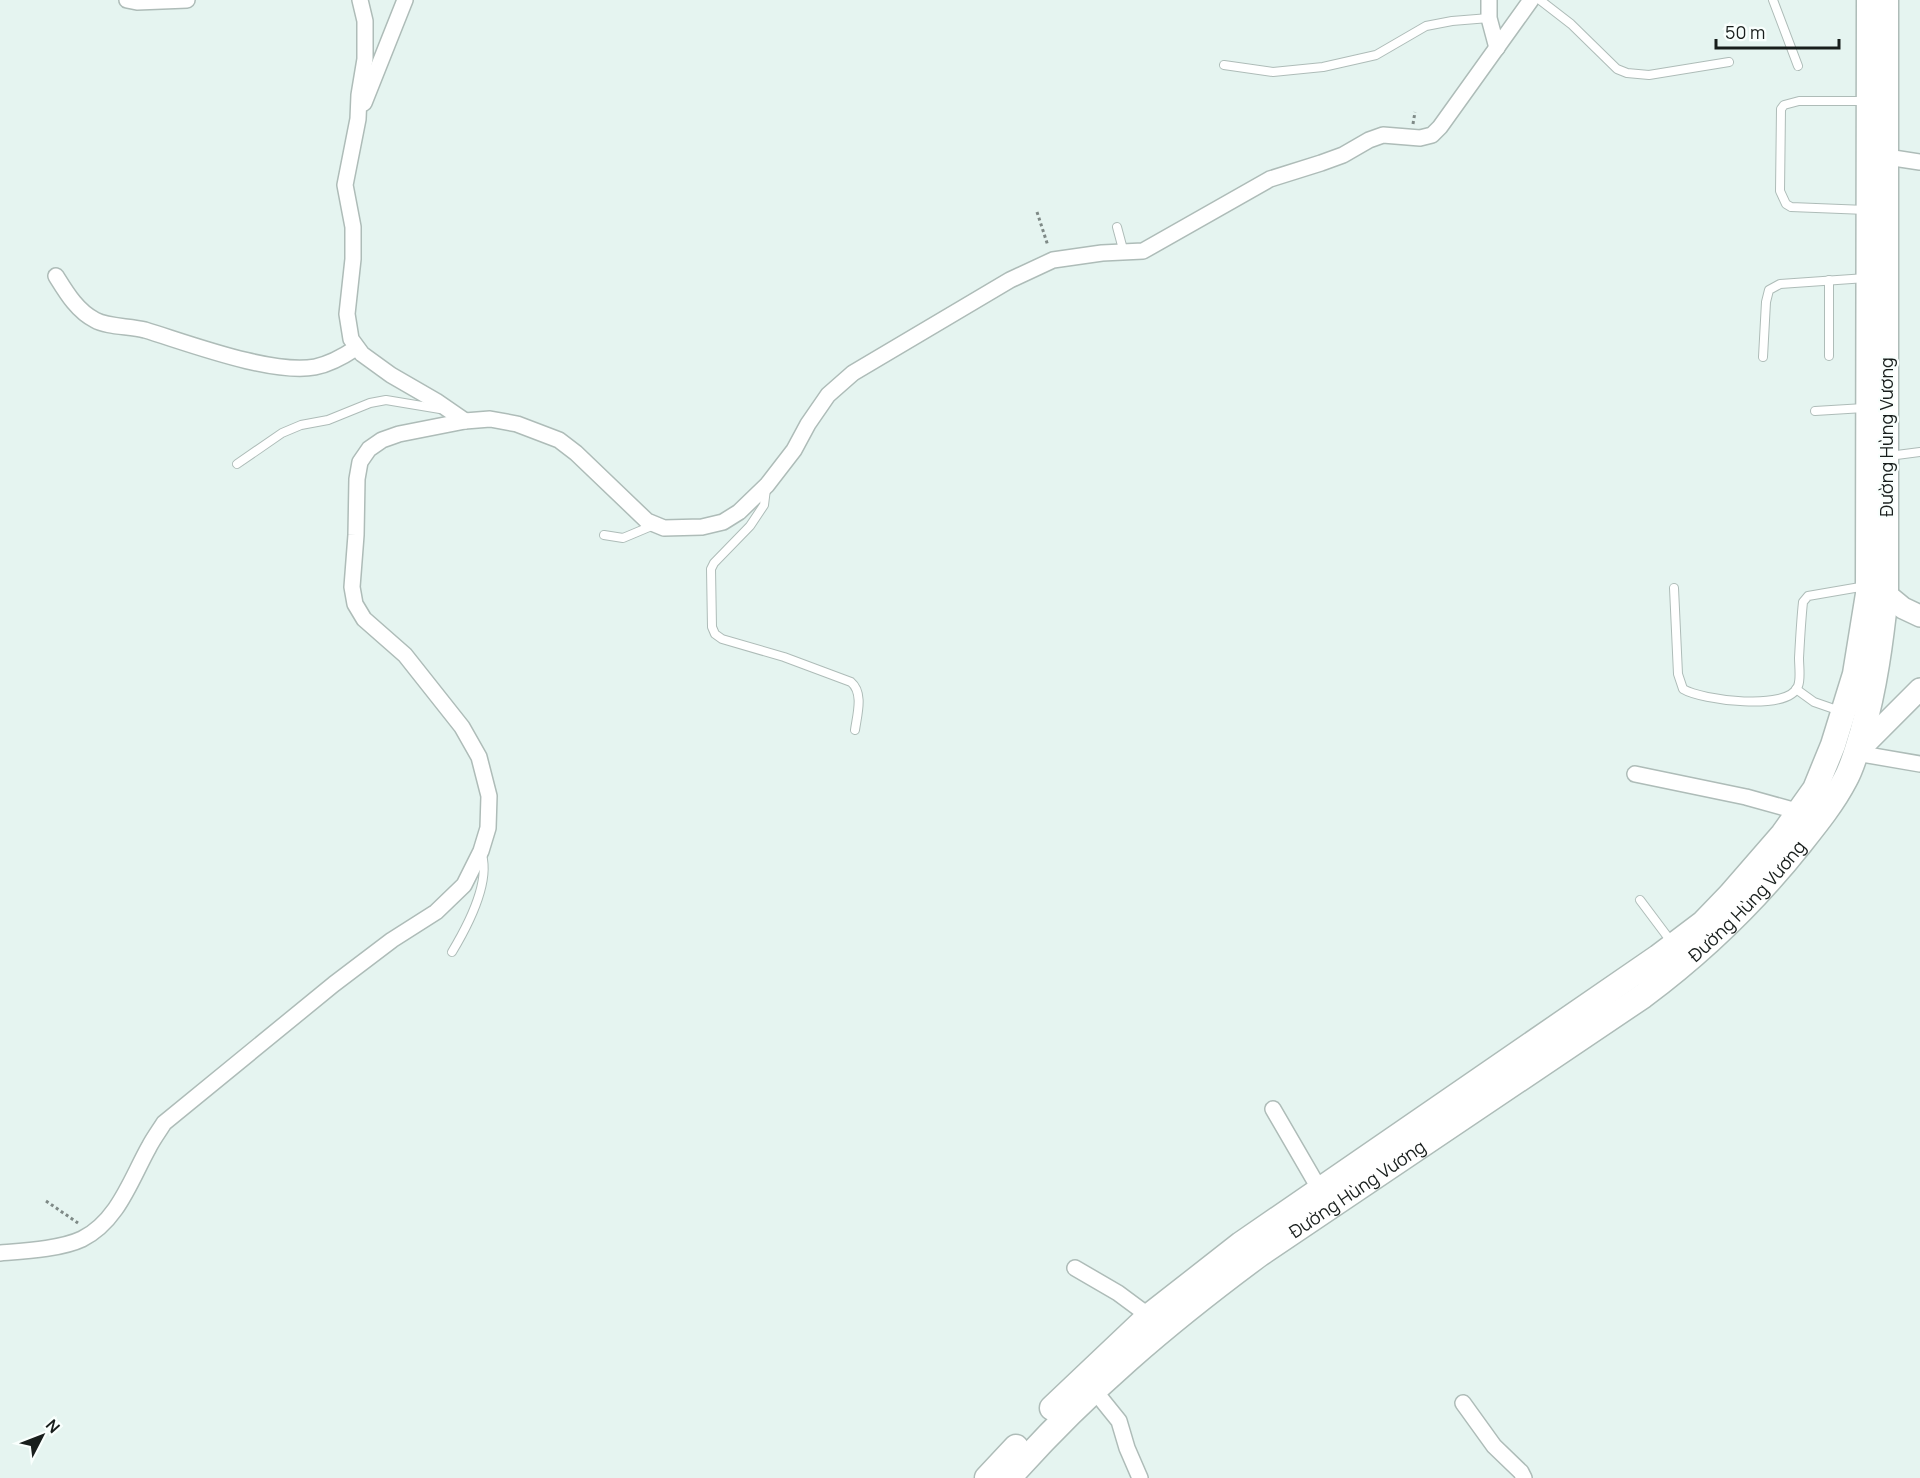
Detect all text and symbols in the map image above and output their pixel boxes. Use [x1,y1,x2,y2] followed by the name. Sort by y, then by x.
[1716,12,1839,50] scale bar
[1725,20,1765,44] text: 50 m
[1874,357,1898,517] street label: Đường Hùng Vương
[1683,835,1811,967] street label: Đường Hùng Vương
[1284,1134,1430,1243] street label: Đường Hùng Vương
[12,1406,72,1466] north arrow
[41,1414,65,1438] text: N

